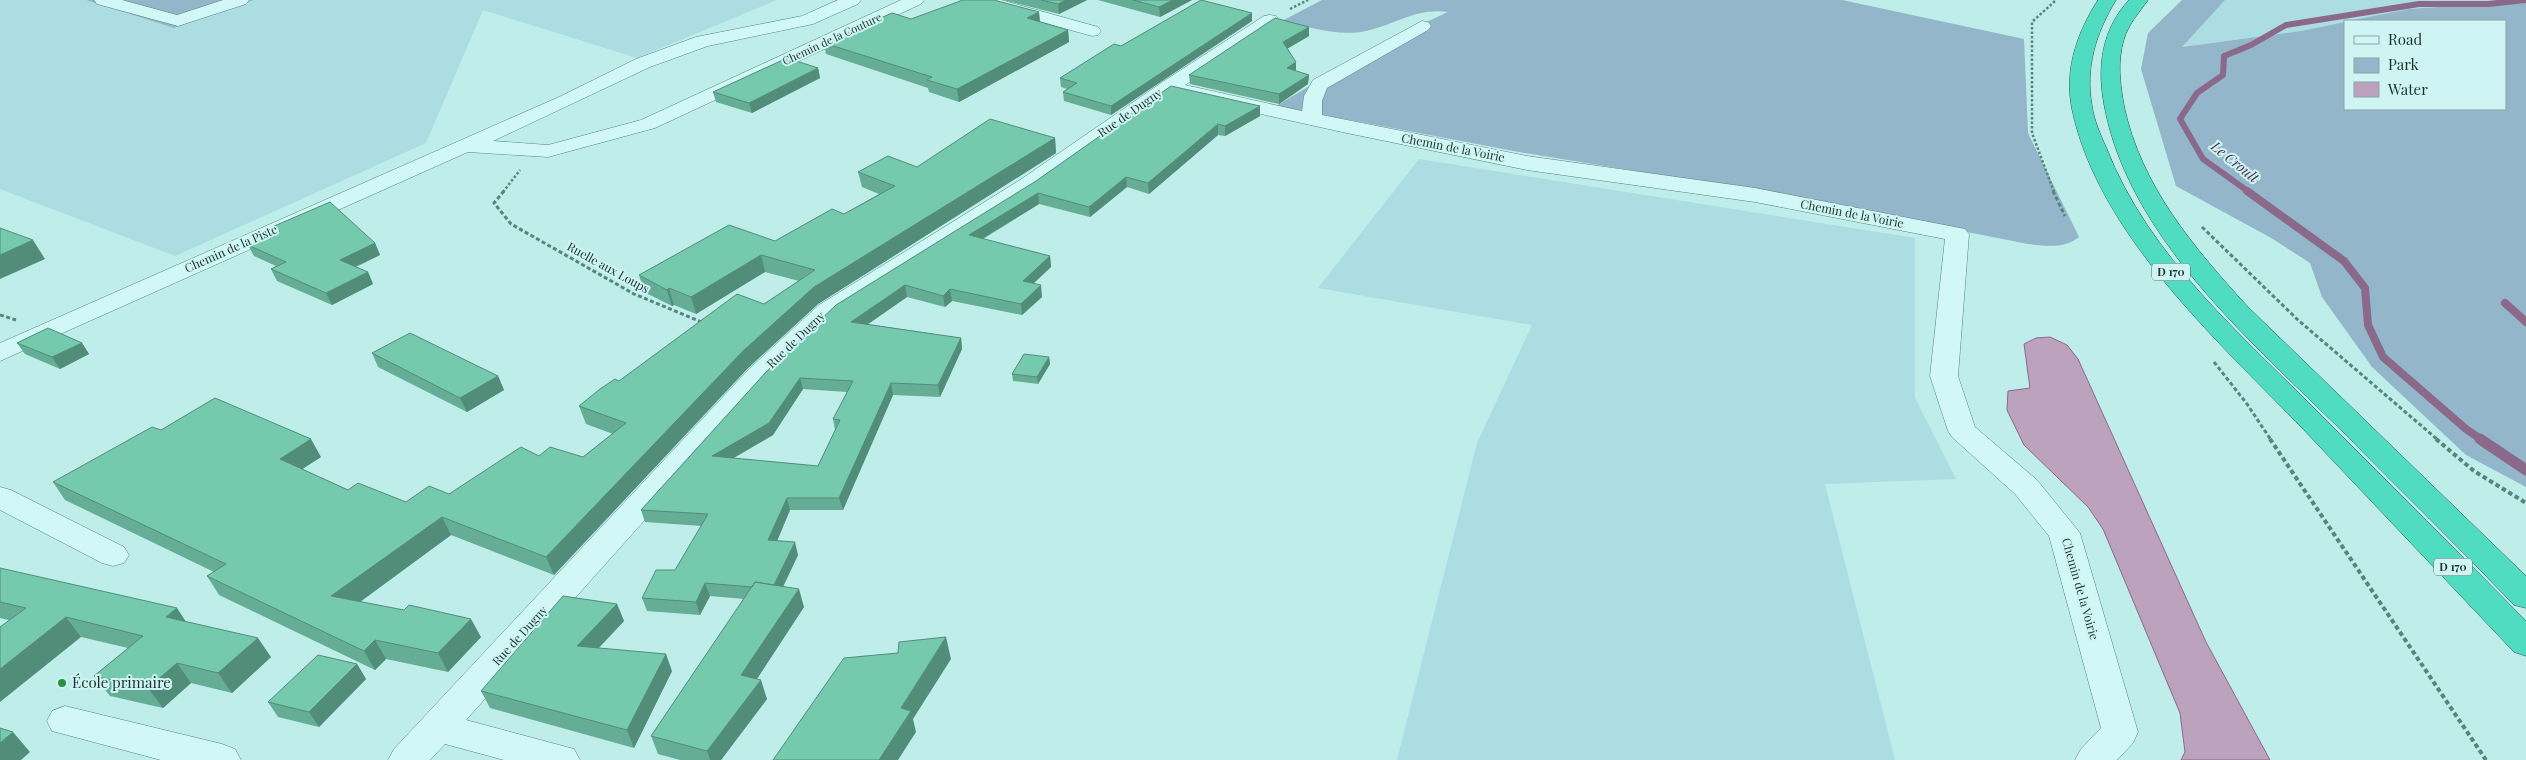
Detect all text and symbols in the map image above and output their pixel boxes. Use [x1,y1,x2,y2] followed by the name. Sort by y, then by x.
[780,9,884,68] street label: Chemin de la Couture
[2344,20,2506,110] legend
[2388,29,2422,49] text: Road
[2388,54,2420,74] text: Park
[2387,79,2428,99] text: Water
[1094,84,1165,140] street label: Rue de Dugny
[1400,129,1506,165] street label: Chemin de la Voirie
[2207,136,2264,187] water label: Le Croult
[1799,195,1905,231] street label: Chemin de la Voirie
[182,220,279,276] street label: Chemin de la Piste
[565,238,652,296] street label: Ruelle aux Loups
[2152,264,2190,280] road number: D 170
[763,307,828,371] street label: Rue de Dugny
[2059,536,2103,641] street label: Chemin de la Voirie
[2434,558,2472,576] road number: D 170
[488,602,550,669] street label: Rue de Dugny
[72,672,171,692] place label: École primaire
[56,677,68,689] marker: École primaire

